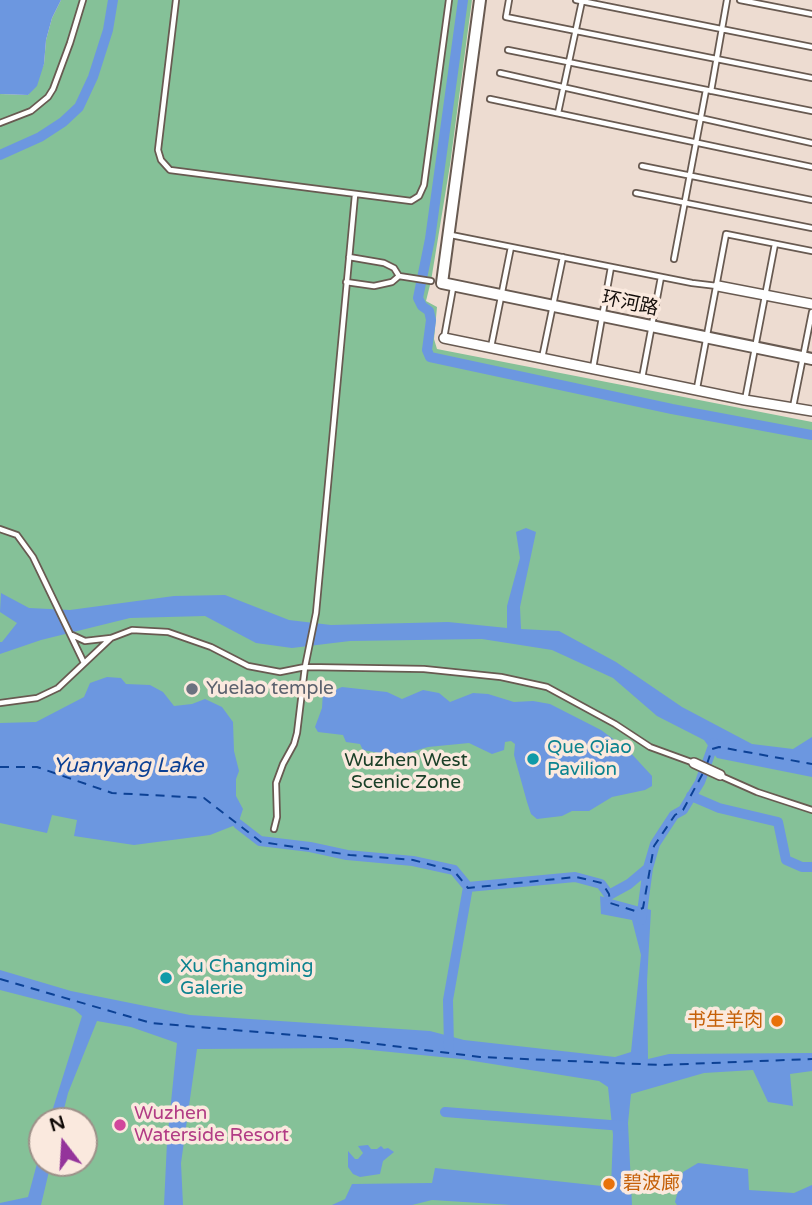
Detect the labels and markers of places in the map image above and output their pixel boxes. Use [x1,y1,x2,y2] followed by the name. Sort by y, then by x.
[206,678,334,700] place label: Yuelao temple
[184,681,200,697] marker: Yuelao temple
[547,737,632,781] place label: Que Qiao Pavilion
[525,751,541,767] marker: Que Qiao Pavilion
[180,956,313,1000] place label: Xu Changming Galerie
[158,970,174,986] marker: Xu Changming Galerie
[687,1010,763,1032] place label: 书生羊肉
[769,1013,785,1029] marker: 书生羊肉
[134,1103,289,1147] place label: Wuzhen Waterside Resort
[112,1117,128,1133] marker: Wuzhen Waterside Resort
[623,1173,680,1195] place label: 碧波廊
[601,1176,617,1192] marker: 碧波廊

